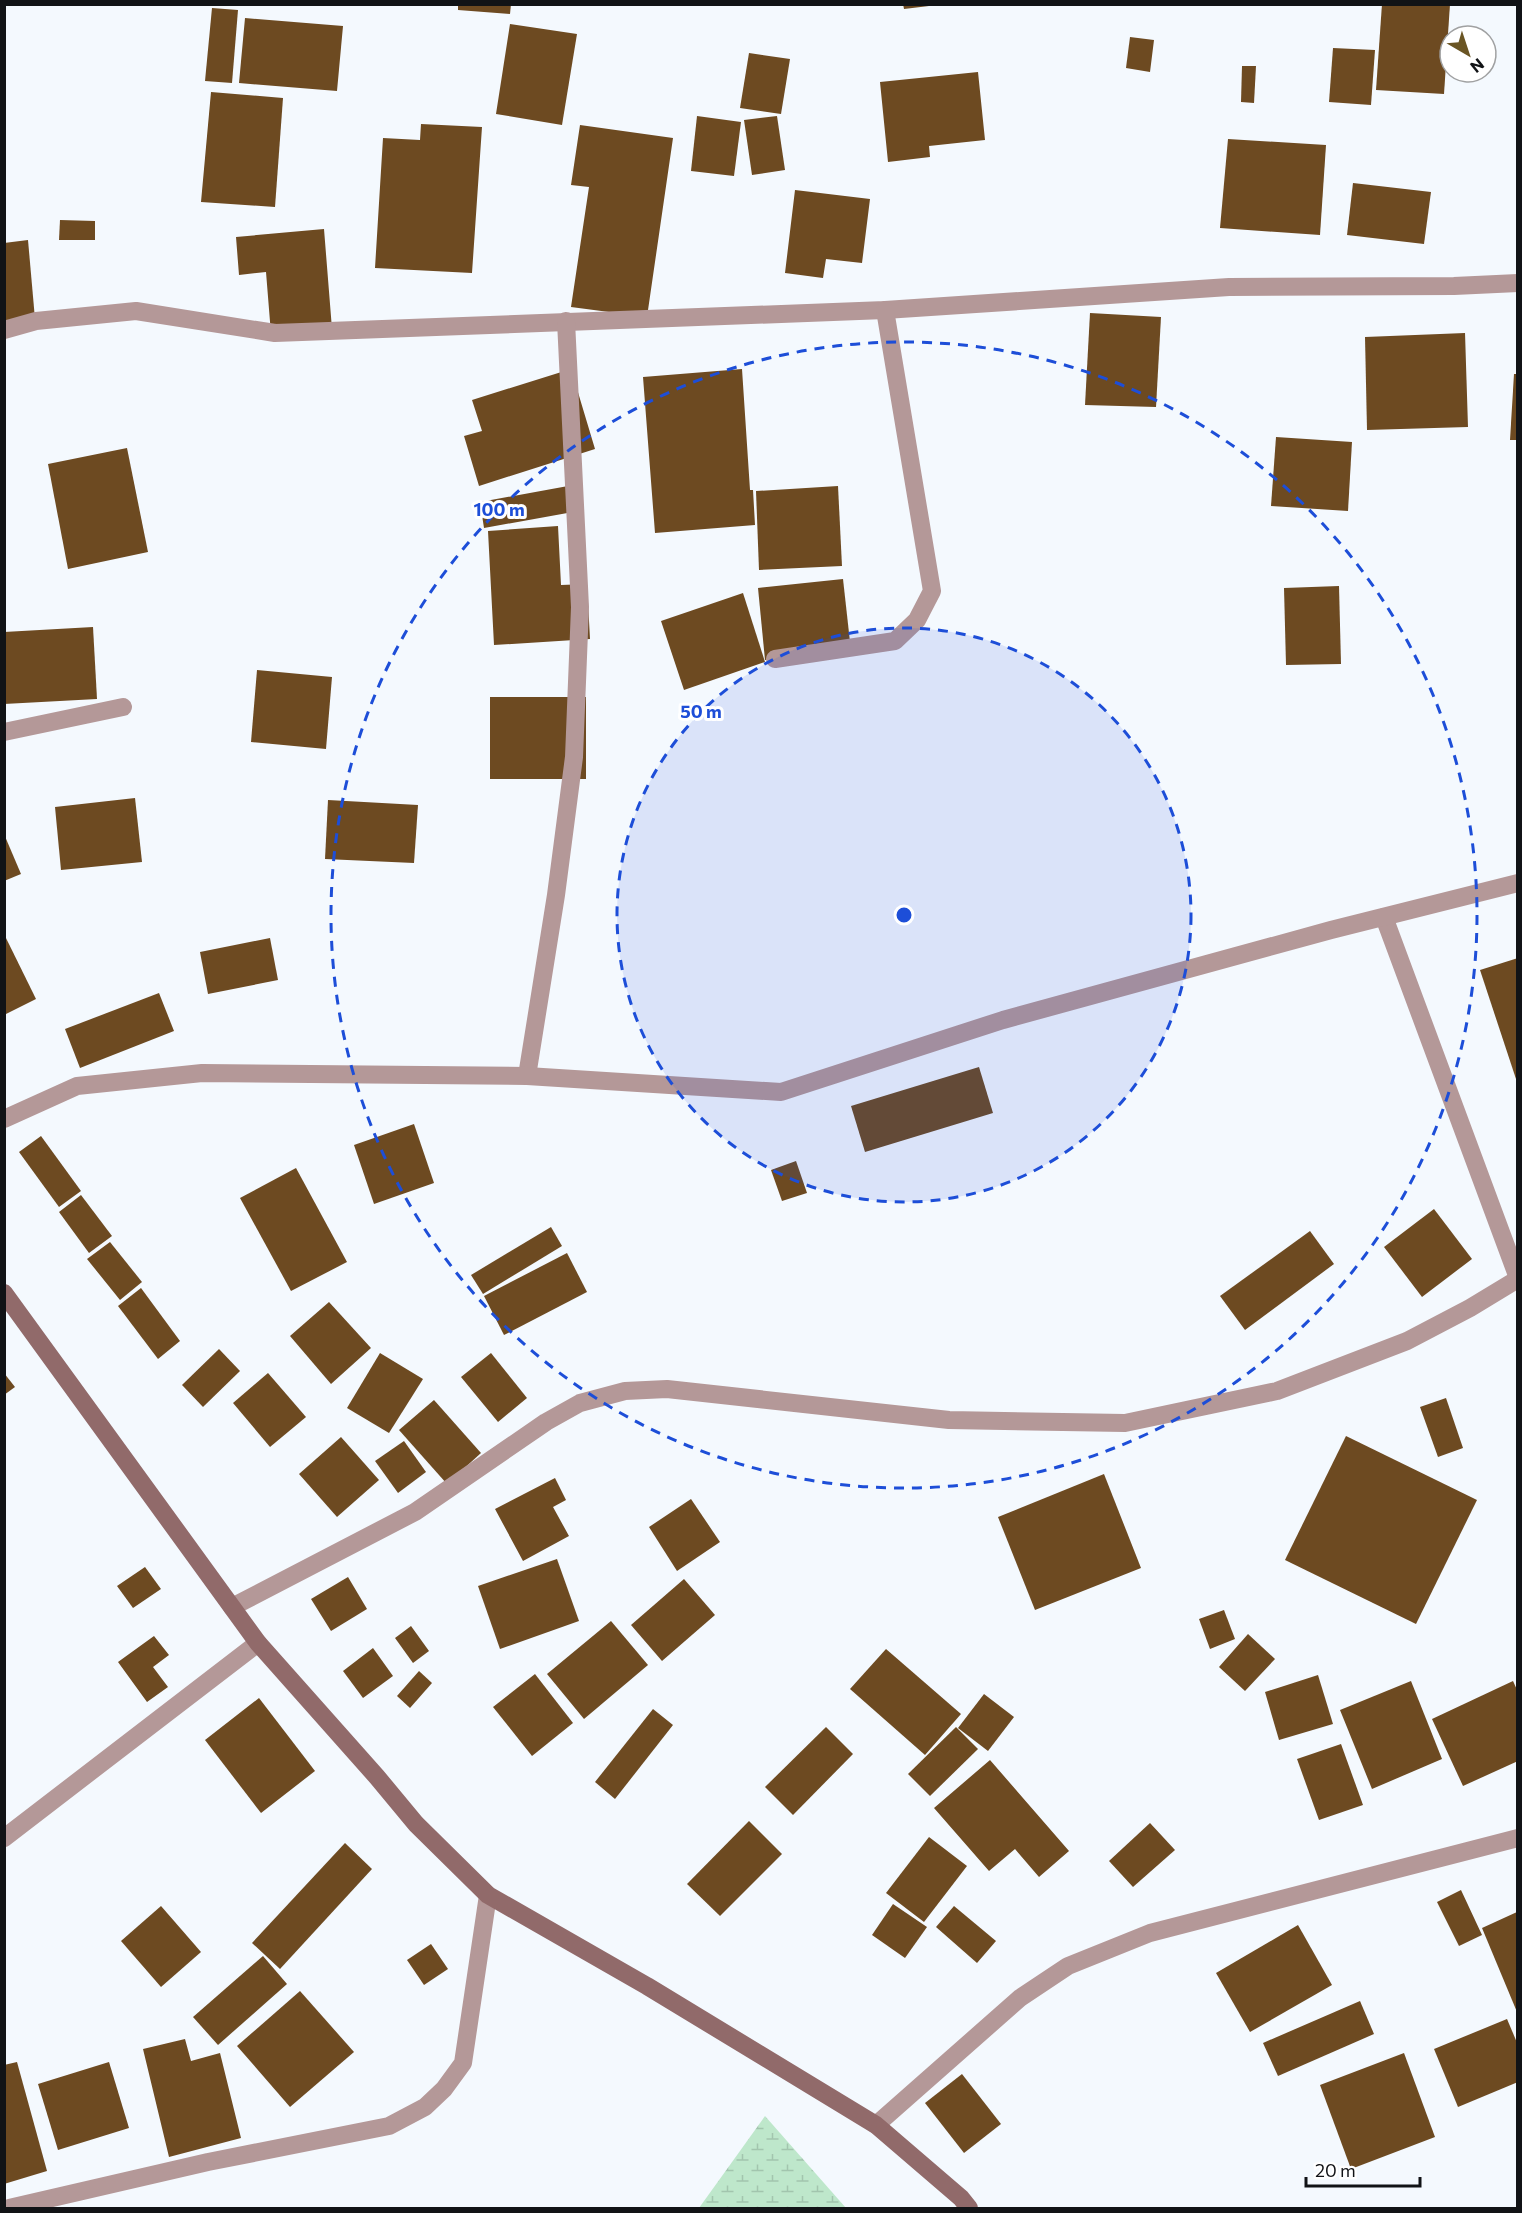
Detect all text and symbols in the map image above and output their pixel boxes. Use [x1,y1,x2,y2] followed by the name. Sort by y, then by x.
[1438,24,1498,84] north arrow
[1467,55,1488,77] text: N
[473,498,525,520] text: 100 m
[680,700,722,722] text: 50 m
[894,905,914,925] centre of rings
[1306,2150,1420,2188] scale bar
[1315,2159,1356,2181] text: 20 m

